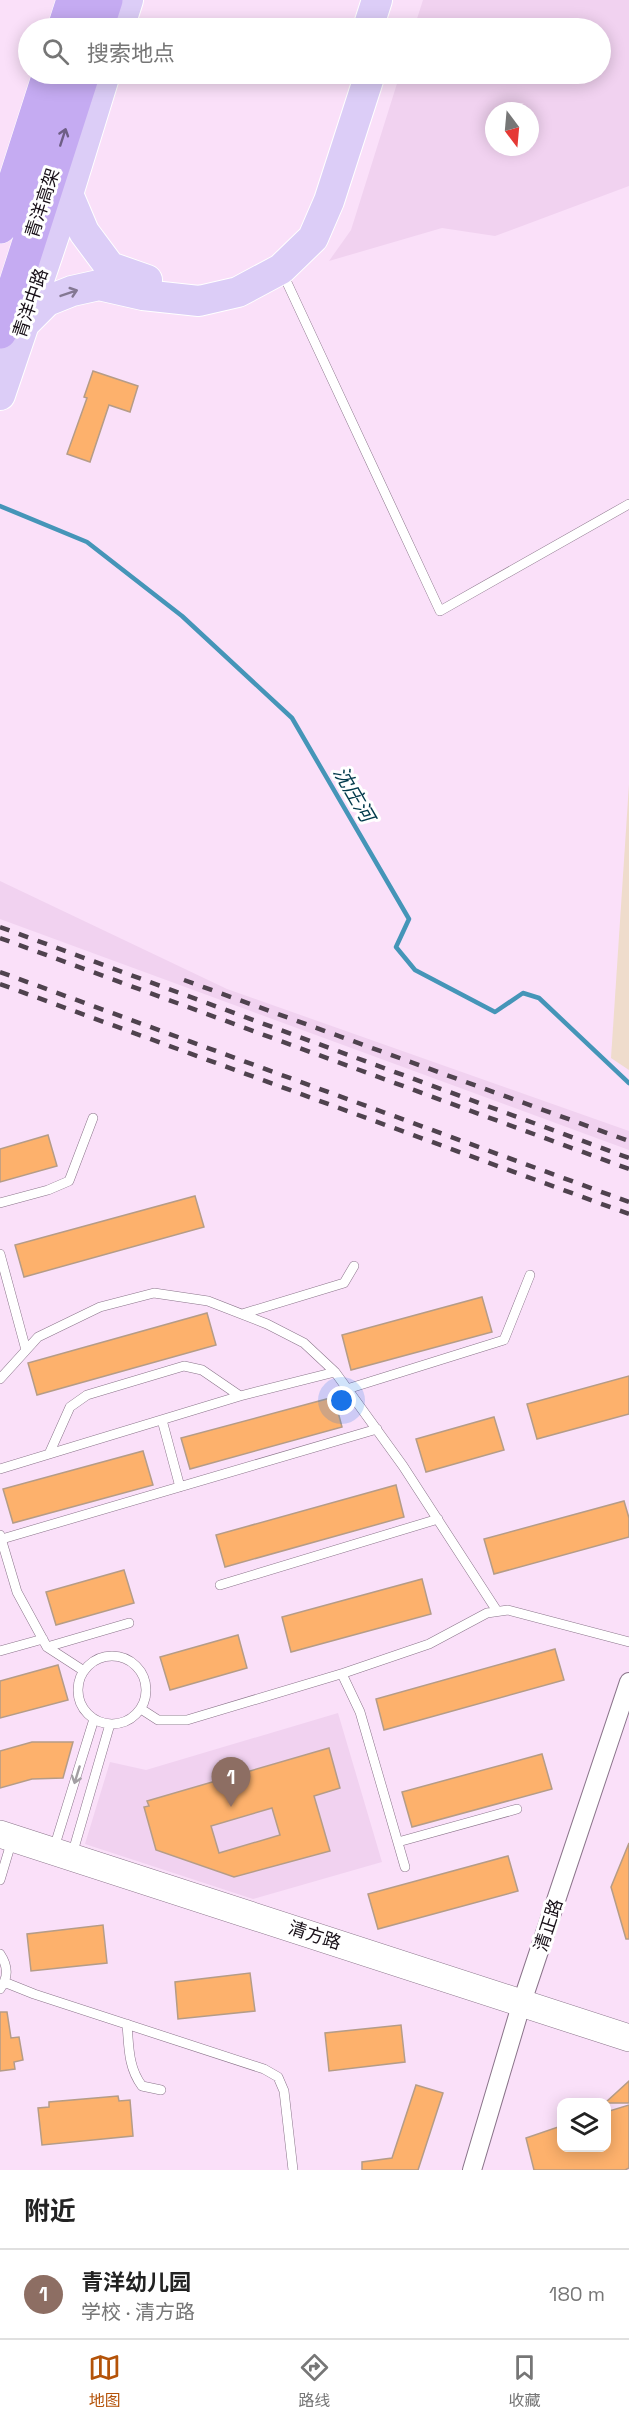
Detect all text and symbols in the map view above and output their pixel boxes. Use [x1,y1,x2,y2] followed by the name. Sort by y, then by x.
[18,18,611,84] search box
[39,35,72,68] icon: search
[87,39,175,67] text: 搜索地点
[485,102,539,156] north arrow
[58,128,69,147] one-way arrow
[20,165,64,241] street label: 青洋高架
[7,265,53,341] street label: 青洋中路
[59,286,78,297] one-way arrow
[328,762,382,830] water label: 沈庄河
[327,1386,356,1415] your location
[212,1758,250,1807] pin: 1
[71,1765,82,1784] one-way arrow
[529,1896,567,1954] street label: 清正路
[286,1916,344,1954] street label: 清方路
[557,2098,611,2152] map controls
[557,2098,611,2152] button: layers
[24,2194,76,2228] text: 附近
[81,2268,191,2296] text: 青洋幼儿园
[39,2281,48,2307] text: 1
[549,2281,605,2307] text: 180 m
[81,2299,195,2325] text: 学校 · 清方路
[88,2351,121,2411] tab: 地图
[298,2351,331,2411] tab: 路线
[508,2351,541,2411] tab: 收藏

